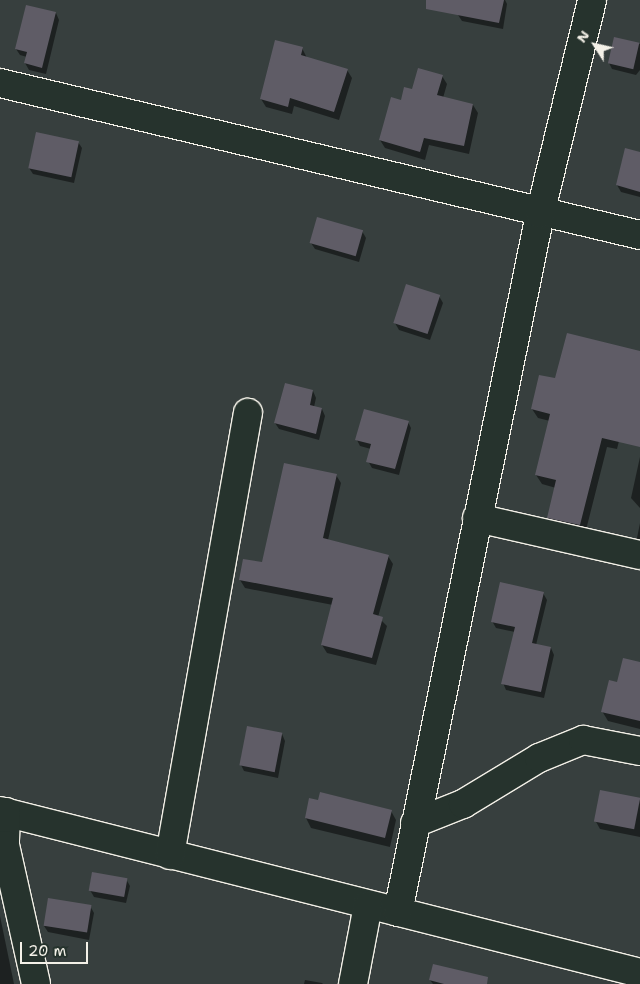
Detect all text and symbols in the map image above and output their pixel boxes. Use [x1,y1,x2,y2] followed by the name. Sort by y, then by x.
[570,20,620,70] north arrow
[572,27,593,46] text: N
[22,932,90,964] scale bar
[28,941,67,961] text: 20 m

